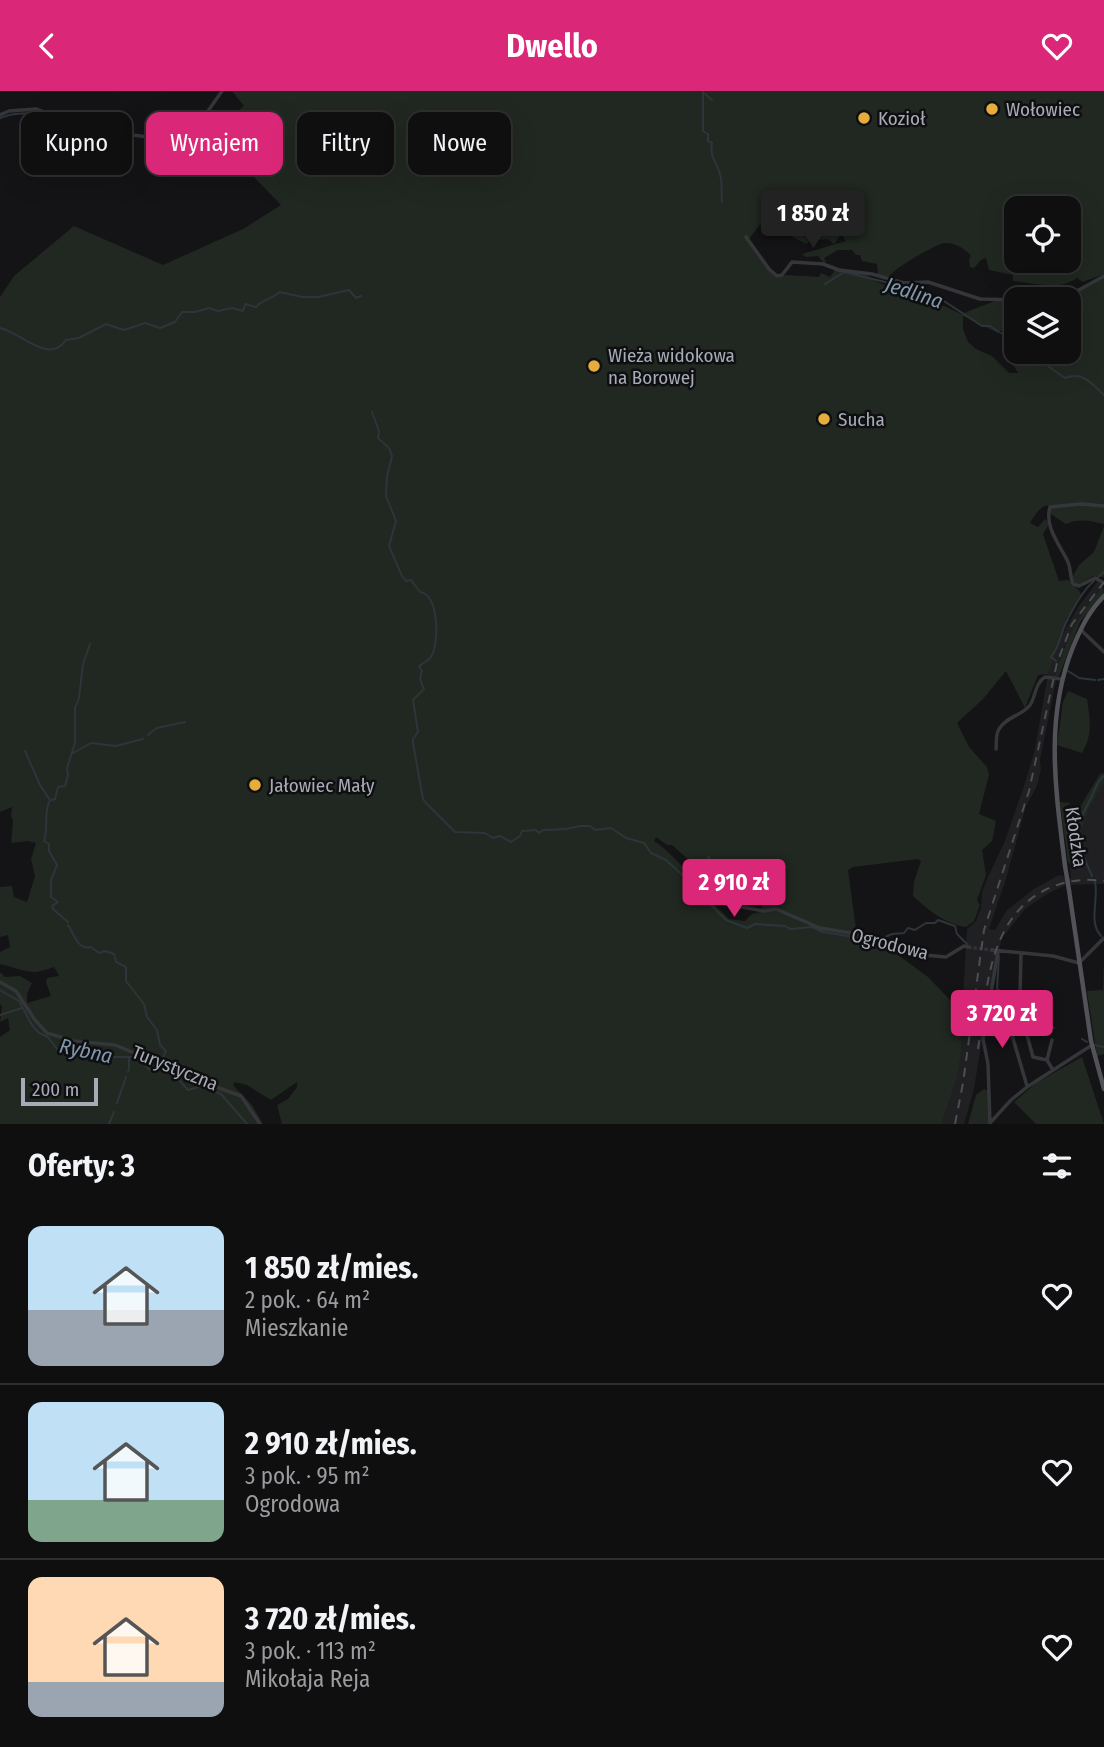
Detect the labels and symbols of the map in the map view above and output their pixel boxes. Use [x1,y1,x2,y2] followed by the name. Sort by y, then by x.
[1006,98,1080,121] place label: Wołowiec
[984,101,1000,117] marker: Wołowiec
[878,107,926,130] place label: Kozioł
[856,110,872,126] marker: Kozioł
[741,191,885,250] pin: 1 850 zł
[881,271,946,315] water label: Jedlina
[608,344,735,389] place label: Wieża widokowa na Borowej
[586,358,602,374] marker: Wieża widokowa na Borowej
[838,408,885,431] place label: Sucha
[816,411,832,427] marker: Sucha
[269,774,375,797] place label: Jałowiec Mały
[247,777,263,793] marker: Jałowiec Mały
[1060,805,1092,869] street label: Kłodzka
[662,859,806,919] pin: 2 910 zł
[849,923,931,965] street label: Ogrodowa
[930,991,1074,1050] pin: 3 720 zł
[57,1033,115,1069] water label: Rybna
[129,1040,221,1096] street label: Turystyczna
[21,1075,98,1107] scale bar

